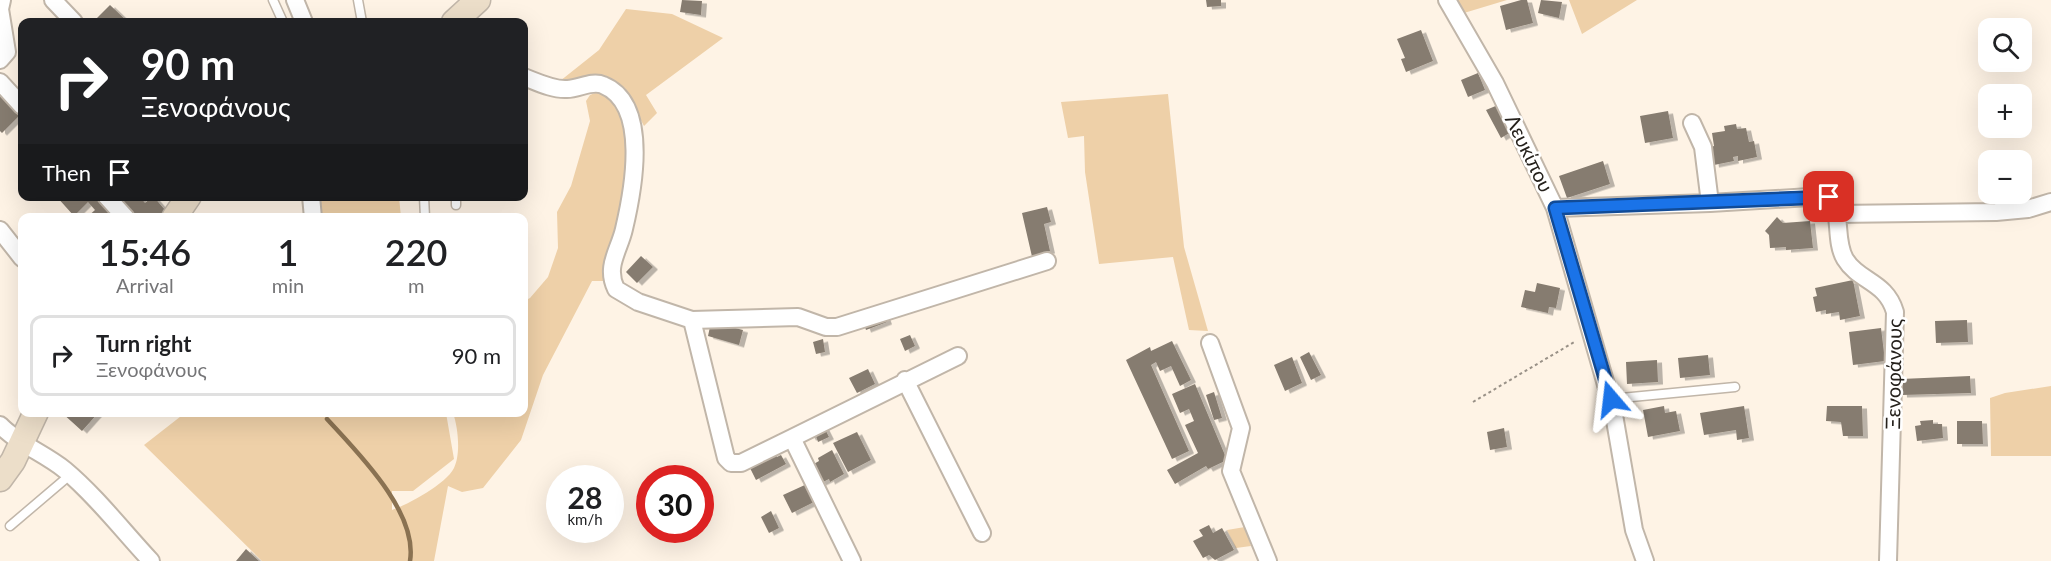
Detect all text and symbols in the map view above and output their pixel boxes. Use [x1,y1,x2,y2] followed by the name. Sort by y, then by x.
[1978,18,2032,204] map controls
[1978,18,2032,72] button: search
[141,39,235,89] text: 90 m
[42,42,120,120] icon: right
[1978,84,2032,138] button: +
[141,90,291,123] text: Ξενοφάνους
[1501,110,1559,196] street label: Λευκίπου
[1978,150,2032,204] button: −
[103,156,136,189] icon: arrive
[42,159,91,186] text: Then
[1803,171,1854,222] pin
[1812,180,1845,213] icon: arrive
[99,230,191,274] text: 15:46
[278,230,298,274] text: 1
[385,230,447,274] text: 220
[116,273,174,297] text: Arrival
[272,273,304,297] text: min
[408,273,424,297] text: m
[1880,318,1906,430] street label: Ξενοφάνους
[96,330,191,357] text: Turn right
[45,339,78,372] icon: right
[452,342,501,369] text: 90 m
[96,357,207,381] text: Ξενοφάνους
[1579,367,1643,431] position arrow
[636,465,714,543] speed limit sign: 30
[568,479,602,515] text: 28
[567,510,603,528] text: km/h

